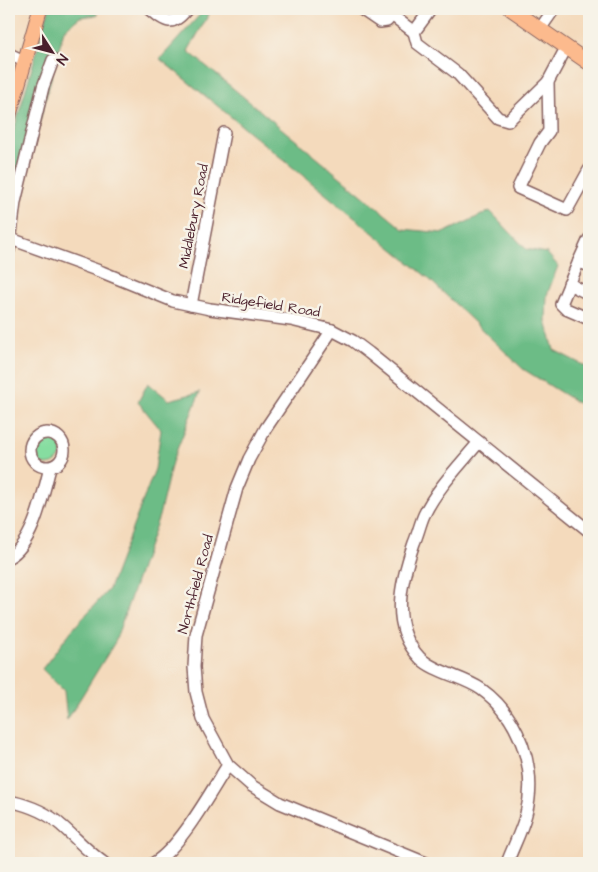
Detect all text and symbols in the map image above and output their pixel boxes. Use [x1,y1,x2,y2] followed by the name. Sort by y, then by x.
[28,28,78,78] north arrow
[51,50,72,69] text: N
[174,162,214,270] street label: Middlebury Road
[220,287,321,323] street label: Ridgefield Road
[173,532,219,636] street label: Northfield Road

